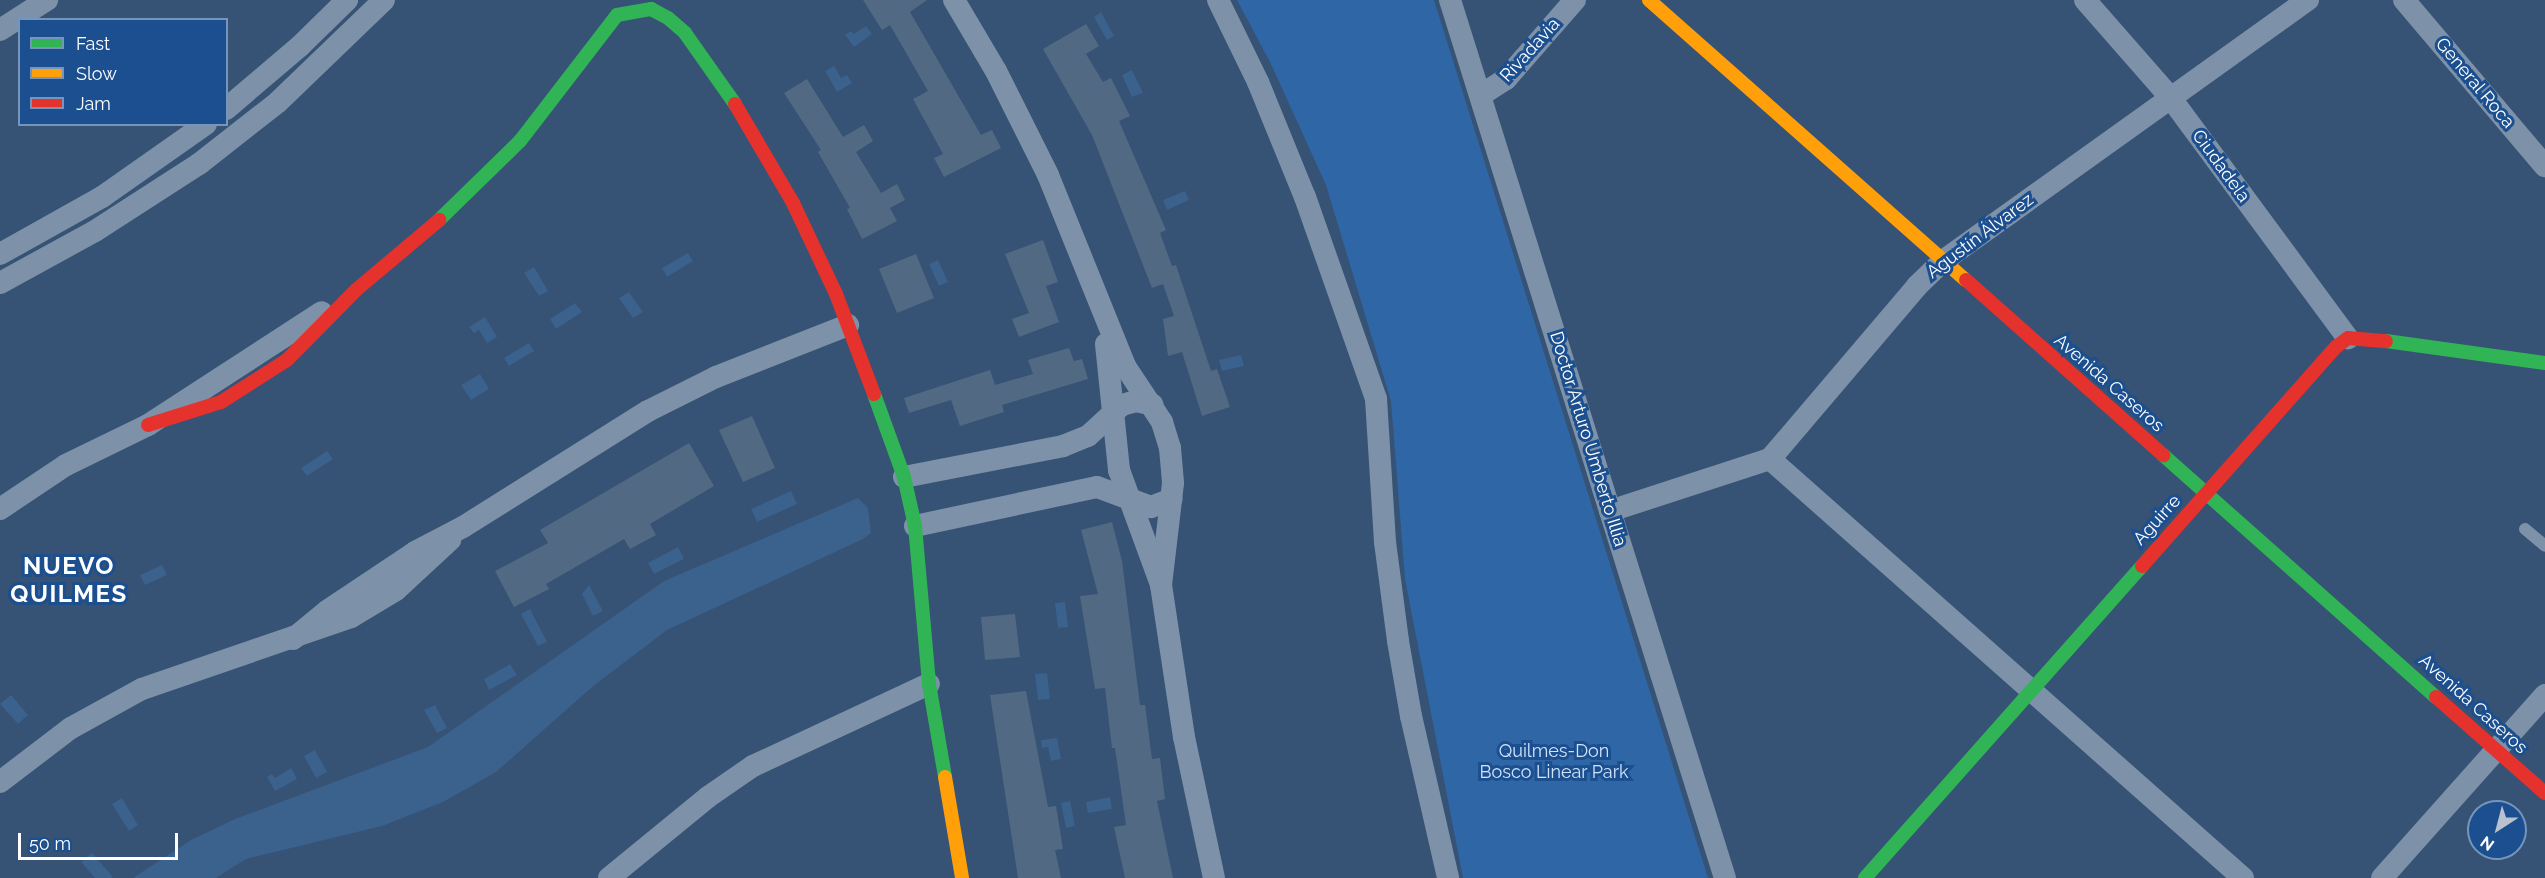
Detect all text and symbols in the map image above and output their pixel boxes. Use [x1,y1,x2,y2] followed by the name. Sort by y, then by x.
[1496,13,1564,87] street label: Rivadavia
[18,18,228,126] legend
[76,33,110,54] text: Fast
[2431,33,2519,133] street label: General Roca
[76,63,117,84] text: Slow
[76,93,111,114] text: Jam
[2187,125,2255,207] street label: Ciudadela
[1922,189,2038,283] street label: Agustín Álvarez
[1545,328,1631,550] street label: Doctor Arturo Umberto Illia
[2050,329,2168,437] street label: Avenida Caseros
[2129,490,2185,550] street label: Aguirre
[10,552,128,608] district label: NUEVO QUILMES
[2414,650,2532,758] street label: Avenida Caseros
[1479,741,1629,783] park label: Quilmes-Don Bosco Linear Park
[2467,800,2527,860] north arrow
[21,821,182,859] scale bar
[2477,832,2498,855] text: N
[29,833,71,854] text: 50 m

